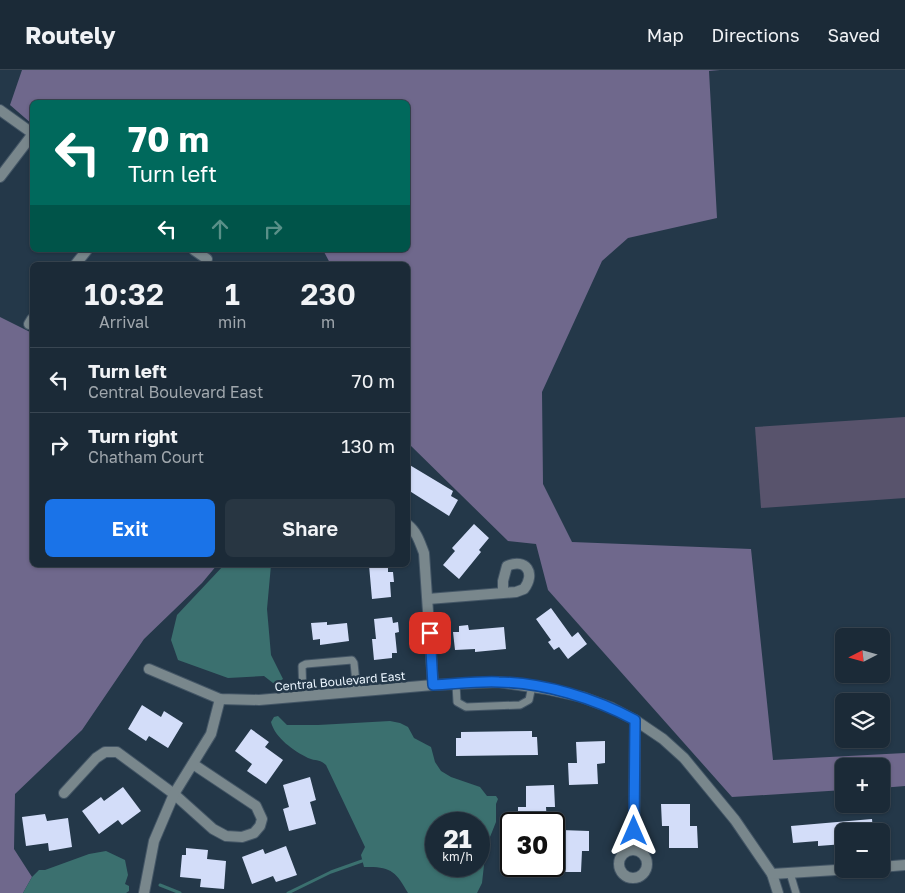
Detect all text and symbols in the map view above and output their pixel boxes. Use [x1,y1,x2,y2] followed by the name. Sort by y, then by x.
[25,20,116,49] text: Routely
[647,24,683,46] text: Map
[711,24,799,46] text: Directions
[827,24,880,46] text: Saved
[128,118,209,160] text: 70 m
[45,120,110,185] icon: left
[128,160,217,187] text: Turn left
[153,215,181,243] icon: left
[206,215,234,243] icon: ahead
[259,215,287,243] icon: right
[84,276,164,312] text: 10:32
[225,276,240,312] text: 1
[301,276,356,312] text: 230
[99,312,149,332] text: Arrival
[218,312,246,332] text: min
[321,312,335,332] text: m
[88,359,167,382] text: Turn left
[45,366,73,394] icon: left
[352,369,395,392] text: 70 m
[88,382,263,402] text: Central Boulevard East
[88,424,178,447] text: Turn right
[45,431,73,459] icon: right
[341,434,395,457] text: 130 m
[88,447,204,467] text: Chatham Court
[45,499,215,557] button: Exit
[225,499,395,557] button: Share
[409,612,451,654] pin
[416,619,444,647] icon: arrive
[835,628,890,682] north arrow
[835,628,890,878] map controls
[274,668,406,694] street label: Central Boulevard East
[835,693,890,748] button: layers
[835,758,890,813] button: +
[607,804,659,856] position arrow
[500,812,565,877] speed limit sign: 30
[443,823,472,854] text: 21
[835,823,890,878] button: −
[442,849,473,864] text: km/h

